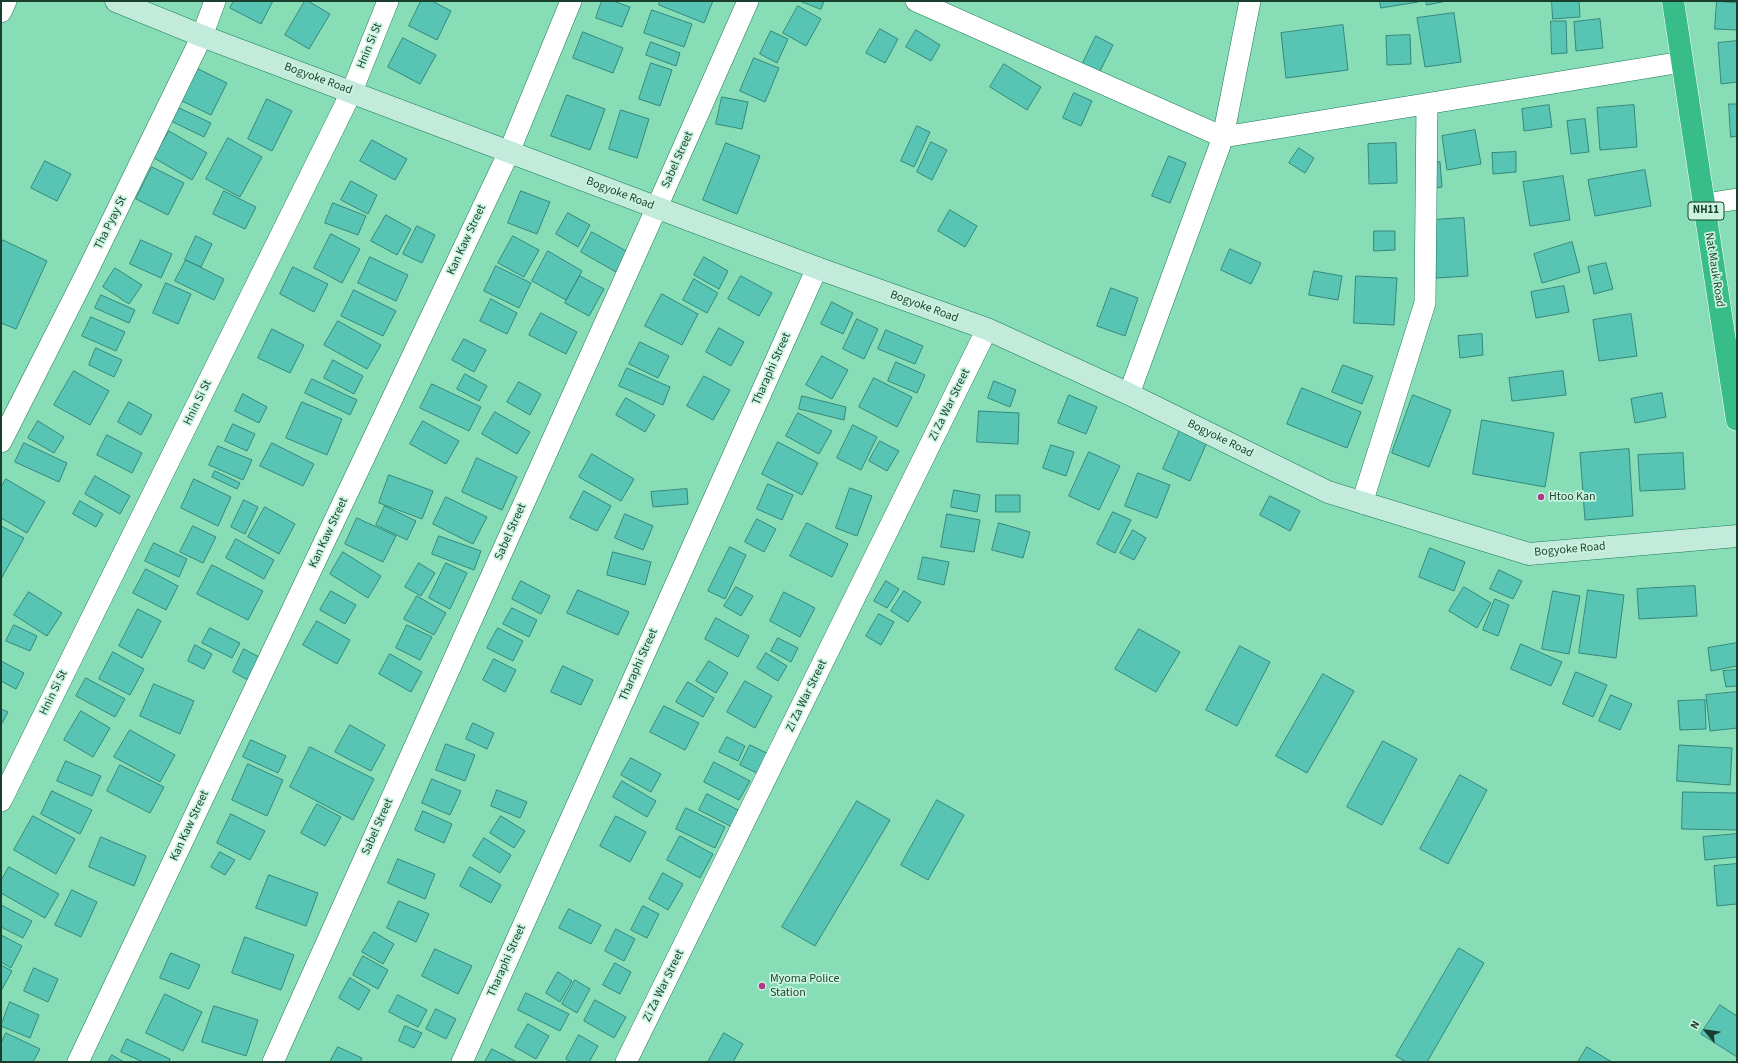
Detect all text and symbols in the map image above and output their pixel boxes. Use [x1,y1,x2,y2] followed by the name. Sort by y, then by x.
[354,21,386,71] street label: Hnin Si St
[282,60,354,98] street label: Bogyoke Road
[659,129,697,191] street label: Sabel Street
[584,174,656,214] street label: Bogyoke Road
[92,194,130,252] street label: Tha Pyay St
[444,202,490,278] street label: Kan Kaw Street
[1688,202,1724,220] road number: NH11
[1701,232,1727,308] street label: Nat Mauk Road
[888,288,960,326] street label: Bogyoke Road
[750,331,794,407] street label: Tharaphi Street
[926,367,974,443] street label: Zi Za War Street
[181,378,215,428] street label: Hnin Si St
[1185,417,1255,461] street label: Bogyoke Road
[1549,490,1596,504] place label: Htoo Kan
[1536,492,1546,502] marker: Htoo Kan
[306,495,352,571] street label: Kan Kaw Street
[492,501,530,563] street label: Sabel Street
[1534,540,1606,560] street label: Bogyoke Road
[617,627,661,703] street label: Tharaphi Street
[783,658,831,734] street label: Zi Za War Street
[37,668,71,718] street label: Hnin Si St
[167,788,213,864] street label: Kan Kaw Street
[359,796,397,858] street label: Sabel Street
[485,923,529,999] street label: Tharaphi Street
[640,948,688,1024] street label: Zi Za War Street
[770,972,839,1000] place label: Myoma Police Station
[757,981,767,991] marker: Myoma Police Station
[1686,1011,1726,1051] north arrow
[1687,1018,1703,1032] text: N

